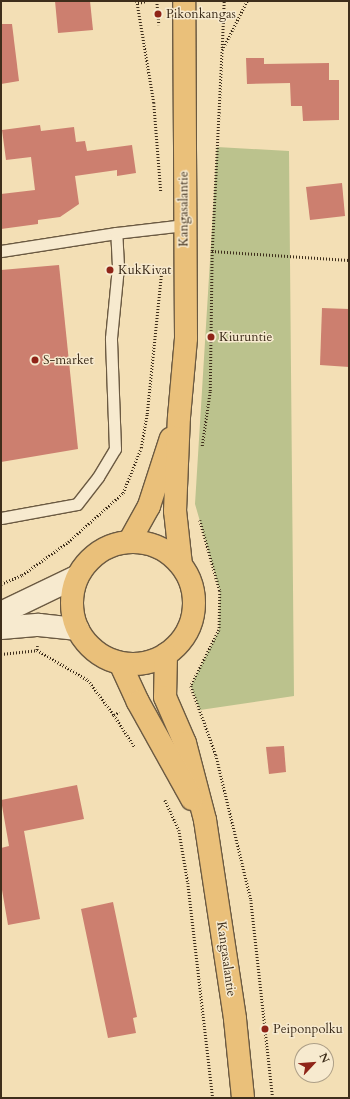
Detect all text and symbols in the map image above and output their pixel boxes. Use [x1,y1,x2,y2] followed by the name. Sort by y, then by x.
[166,6,236,22] place label: Pikonkangas
[153,9,163,19] marker: Pikonkangas
[176,171,192,247] street label: Kangasalantie
[118,262,171,278] place label: KukKivat
[105,265,115,275] marker: KukKivat
[219,329,272,345] place label: Kiuruntie
[206,332,216,342] marker: Kiuruntie
[43,352,94,368] place label: S-market
[30,355,40,365] marker: S-market
[213,921,239,997] street label: Kangasalantie
[273,1021,343,1037] place label: Peiponpolku
[260,1024,270,1034] marker: Peiponpolku
[294,1043,334,1083] north arrow
[315,1050,333,1066] text: N

